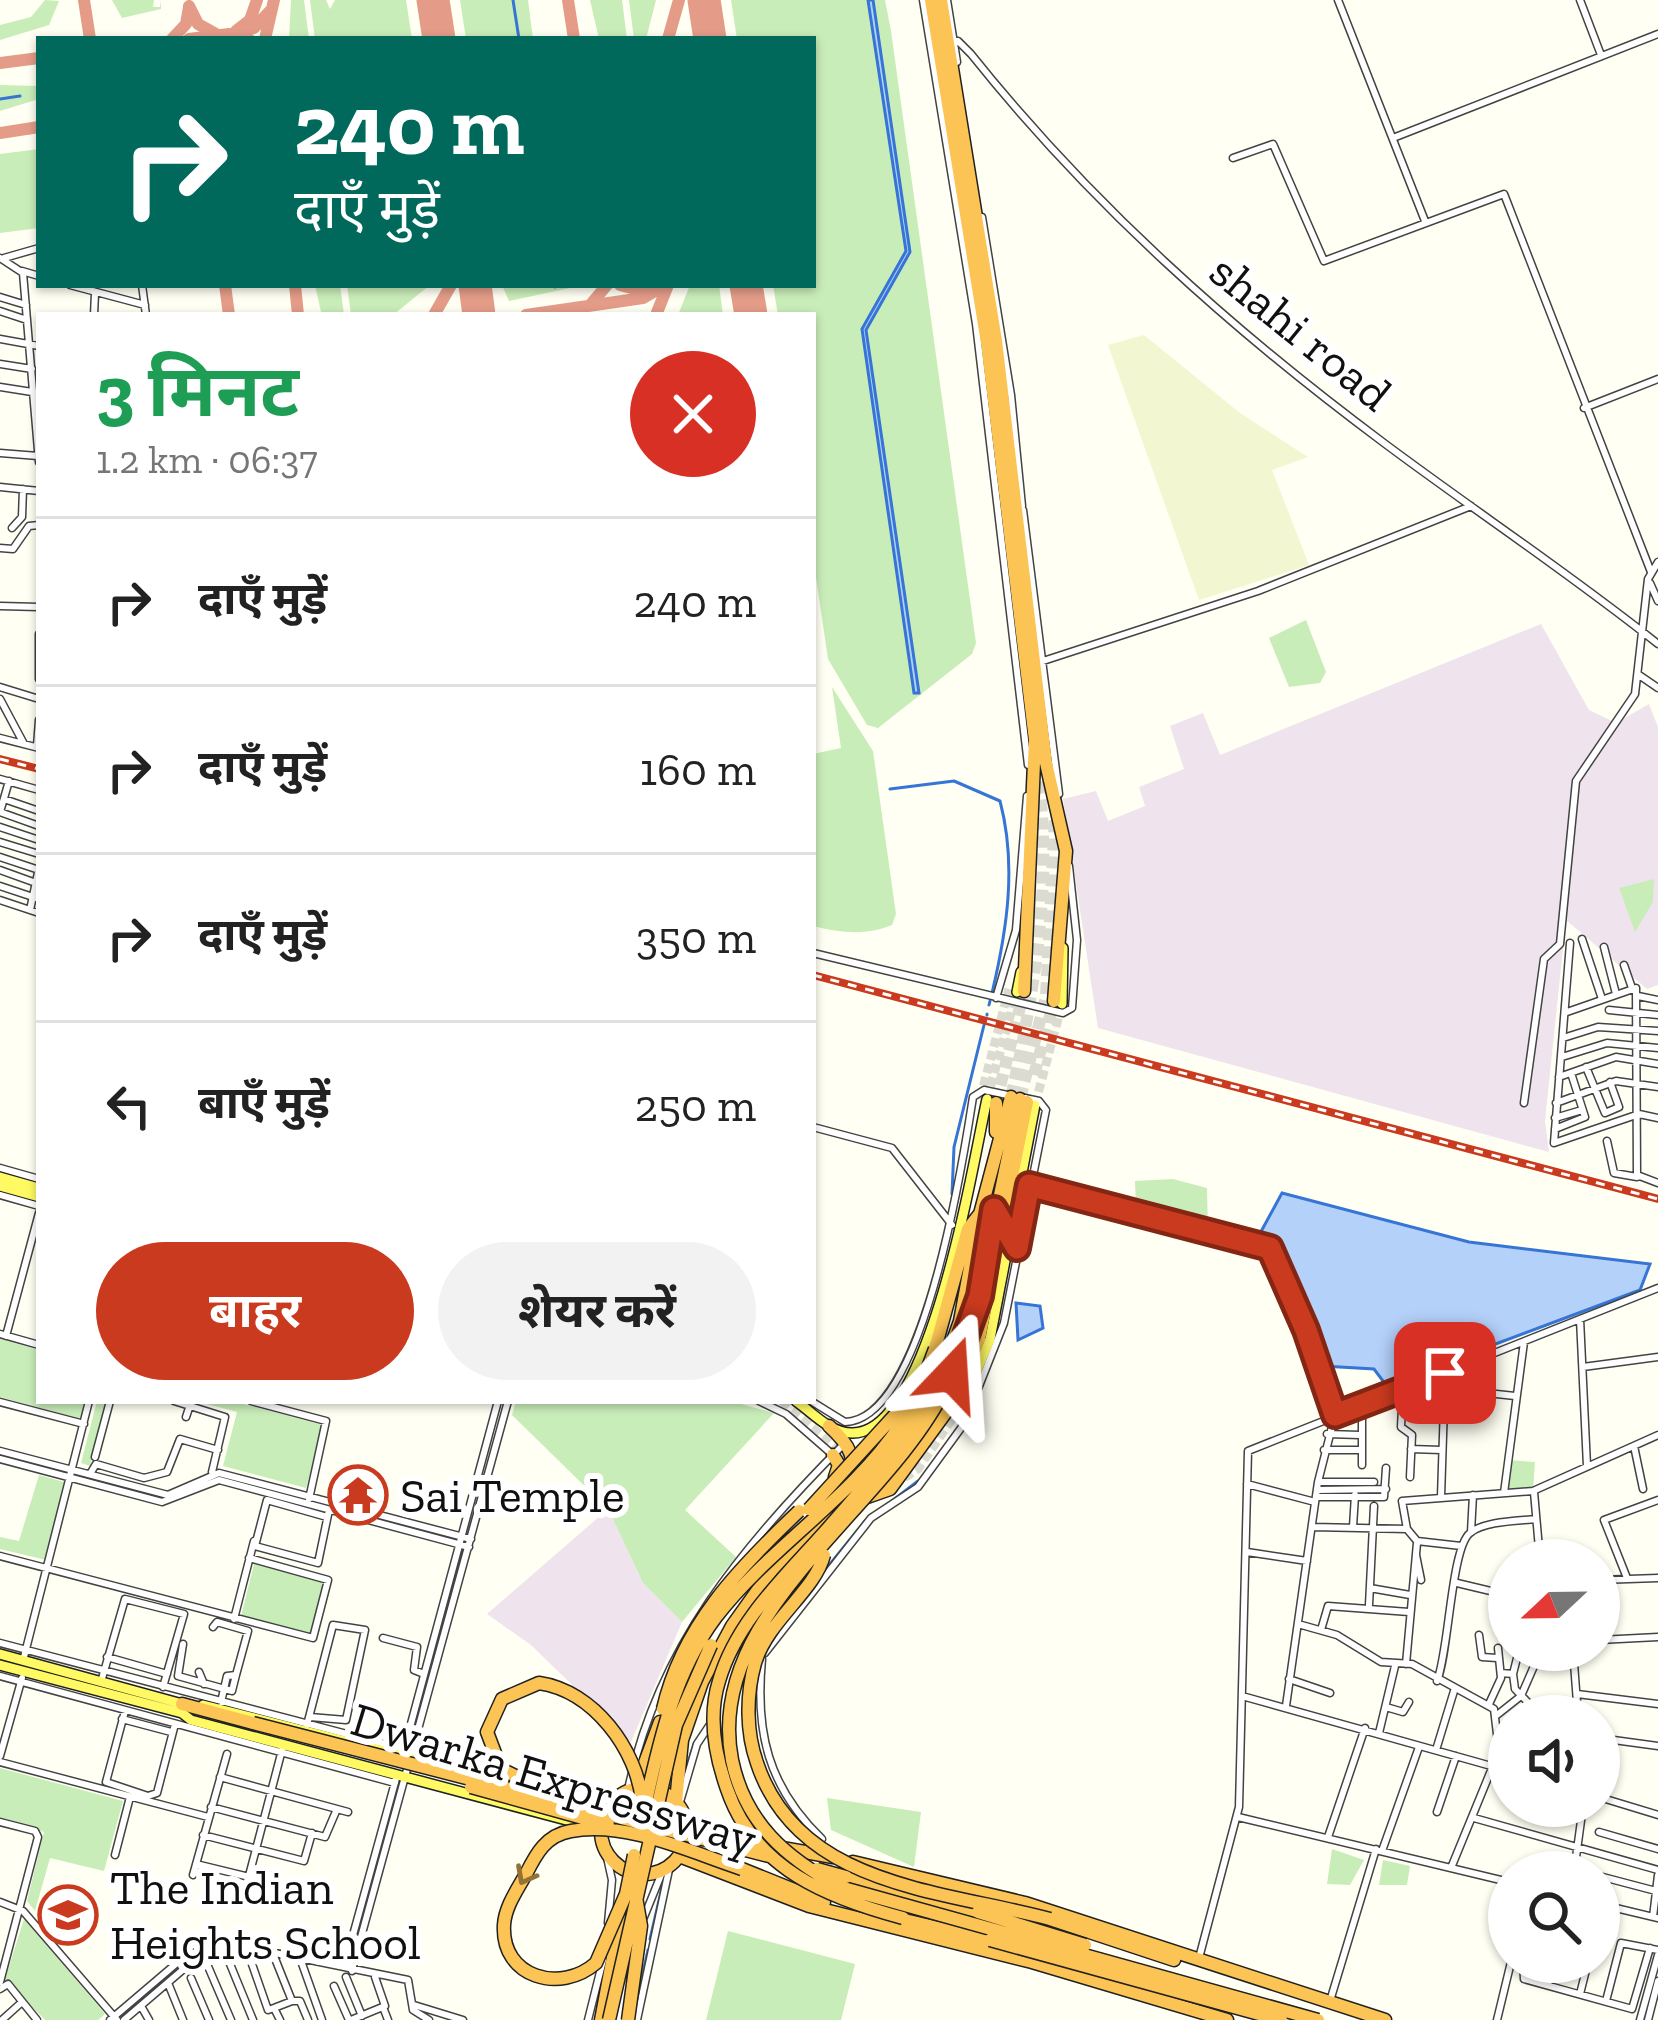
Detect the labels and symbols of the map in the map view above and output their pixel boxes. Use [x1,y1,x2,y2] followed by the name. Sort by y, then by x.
[1199,242,1403,422] street label: shahi road
[889,1311,1015,1437] position arrow
[1394,1322,1496,1424] pin
[327,1464,389,1526] temple icon: Sai Temple
[400,1467,625,1524] place label: Sai Temple
[1488,1539,1620,1671] north arrow
[345,1690,764,1868] street label: Dwarka Expressway
[110,1859,421,1971] place label: The Indian Heights School
[516,1863,539,1885] one-way arrow
[37,1884,99,1946] school or university icon: The Indian Heights School

